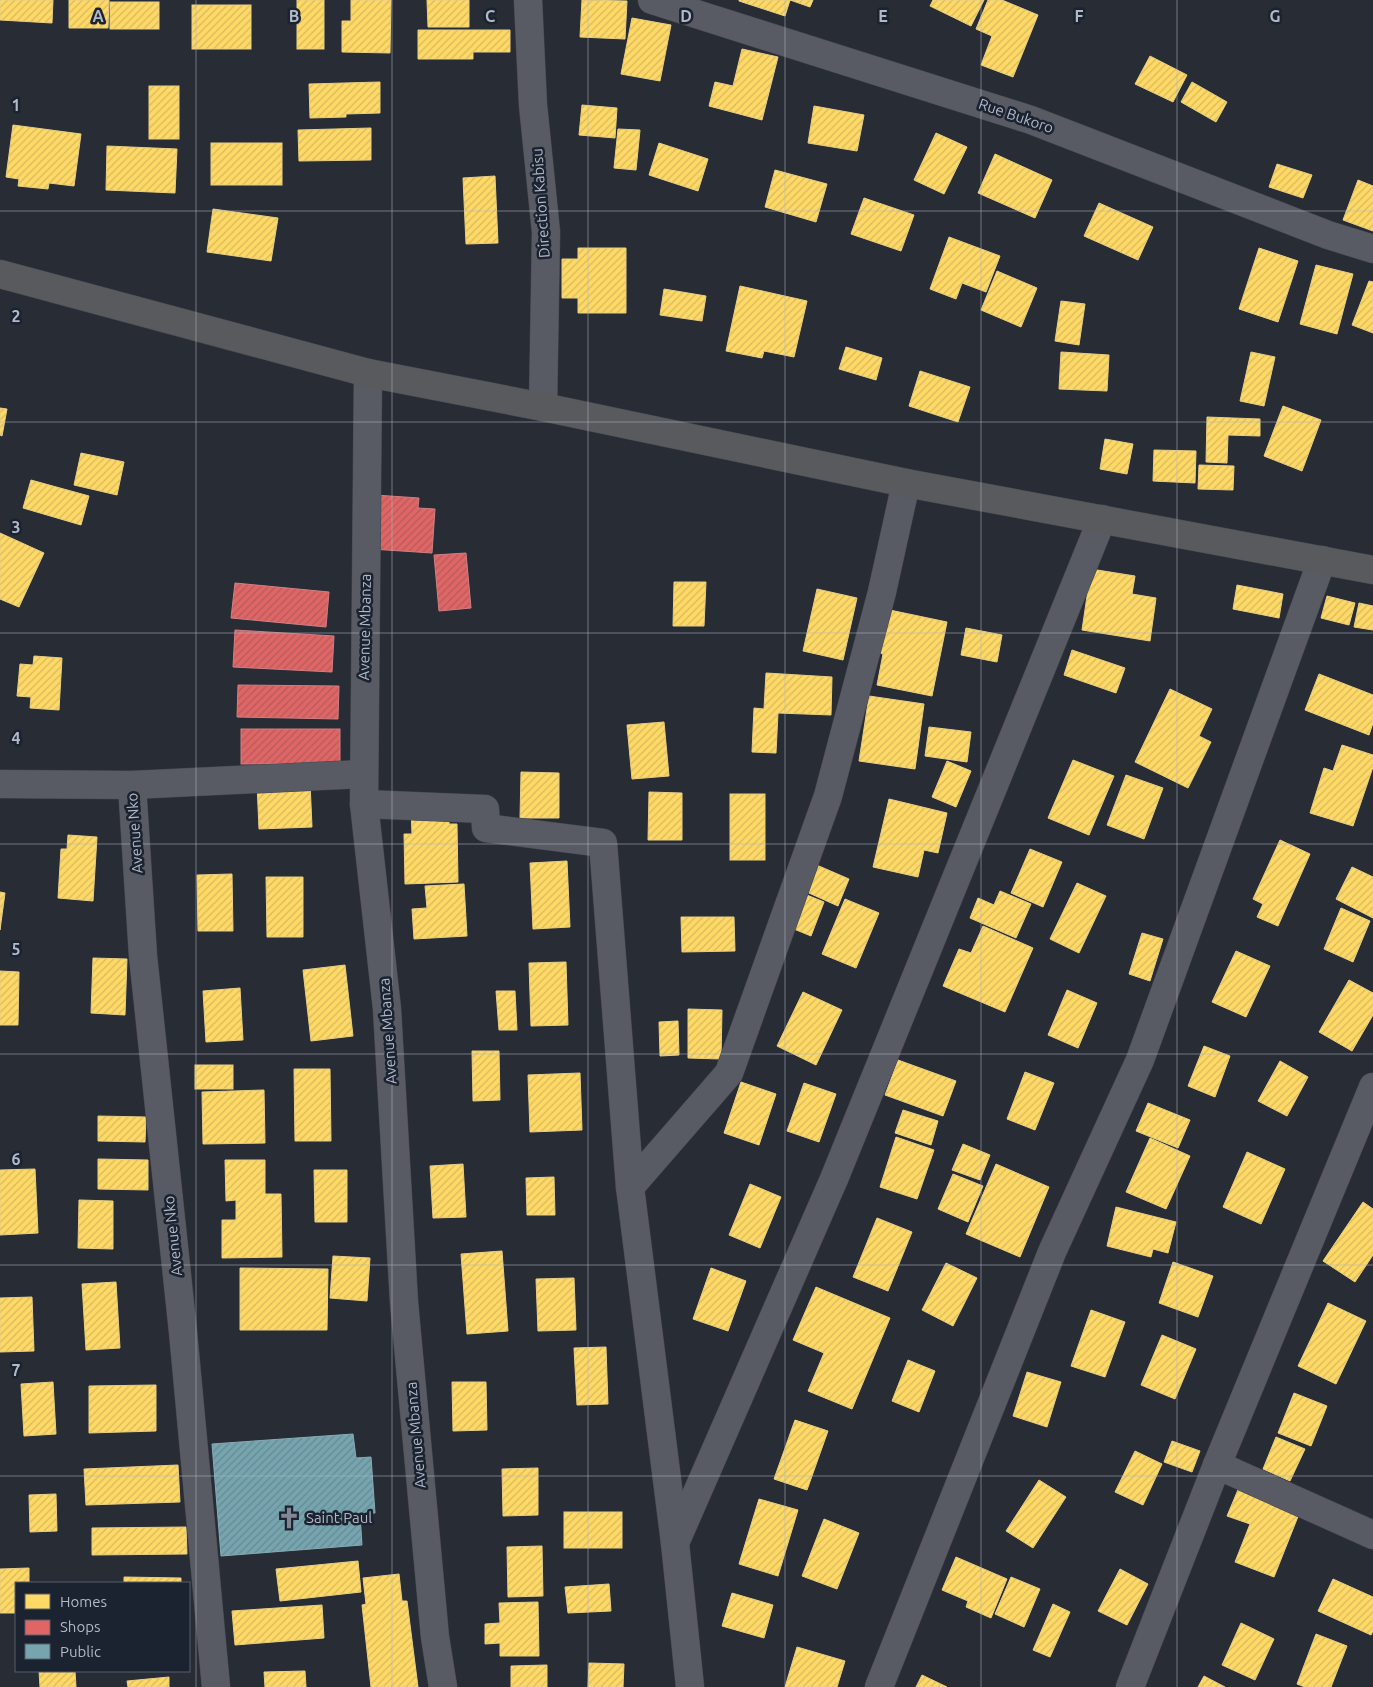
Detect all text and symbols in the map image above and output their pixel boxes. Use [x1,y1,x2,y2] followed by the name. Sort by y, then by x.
[92,7,104,25] text: A
[289,7,299,25] text: B
[485,7,495,25] text: C
[680,7,692,25] text: D
[878,7,888,25] text: E
[1075,7,1084,25] text: F
[1269,7,1281,25] text: G
[976,95,1056,136] street label: Rue Bukoro
[11,96,21,114] text: 1
[528,148,553,258] street label: Direction Kabisu
[11,307,21,325] text: 2
[11,518,21,536] text: 3
[355,574,374,680] street label: Avenue Mbanza
[11,729,21,747] text: 4
[123,792,146,874] street label: Avenue Nko
[11,940,21,958] text: 5
[375,977,400,1085] street label: Avenue Mbanza
[11,1150,21,1168] text: 6
[160,1195,185,1277] street label: Avenue Nko
[11,1361,21,1379] text: 7
[402,1381,429,1489] street label: Avenue Mbanza
[276,1505,302,1531] church icon: Saint Paul
[306,1509,372,1526] place label: Saint Paul
[15,1582,190,1672] legend
[60,1593,107,1610] text: Homes
[60,1618,101,1635] text: Shops
[60,1643,101,1660] text: Public

